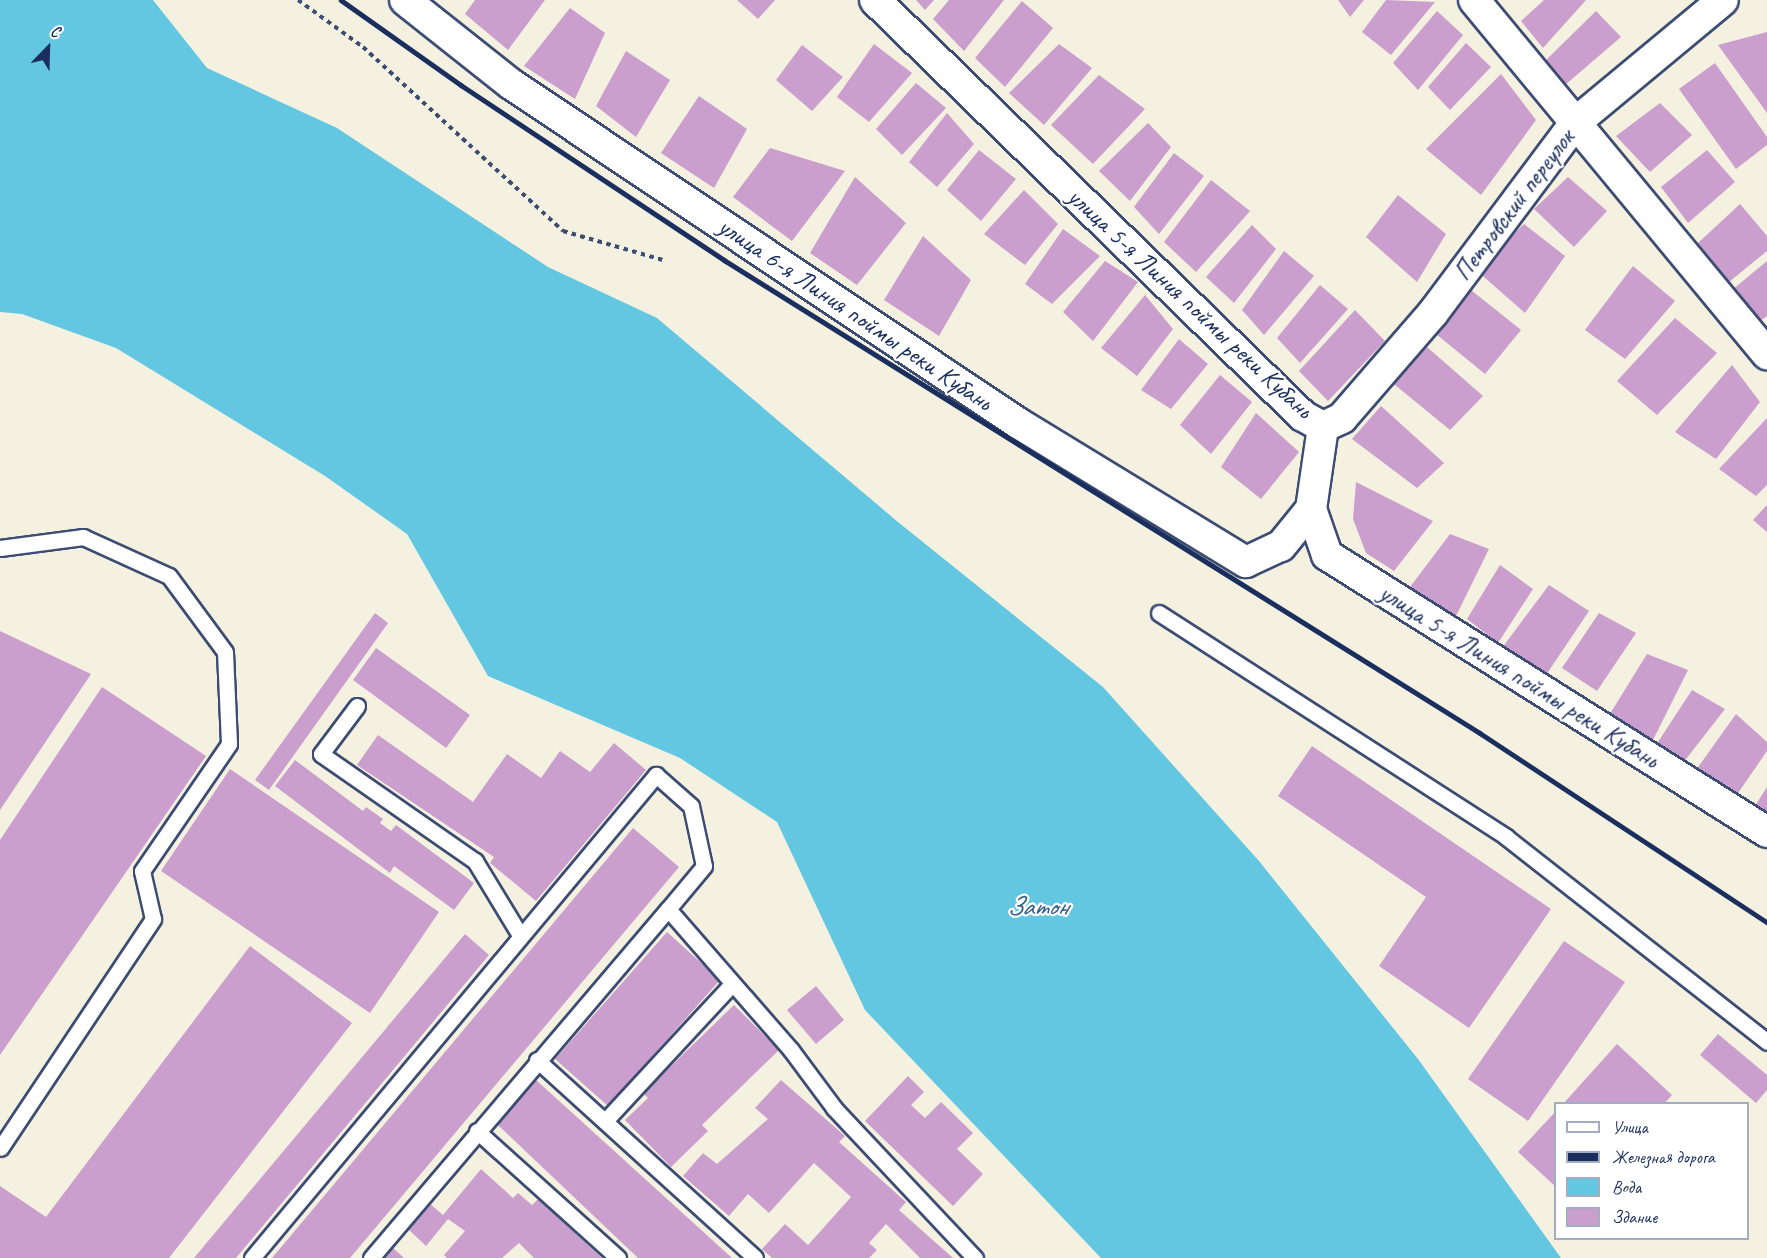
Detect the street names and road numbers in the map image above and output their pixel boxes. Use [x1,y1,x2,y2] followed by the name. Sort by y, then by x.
[1447,123,1581,287] street label: Петровский переулок
[1062,182,1318,424] street label: улица 5-я Линия поймы реки Кубань
[713,211,997,417] street label: улица 6-я Линия поймы реки Кубань
[1374,577,1664,775] street label: улица 5-я Линия поймы реки Кубань

